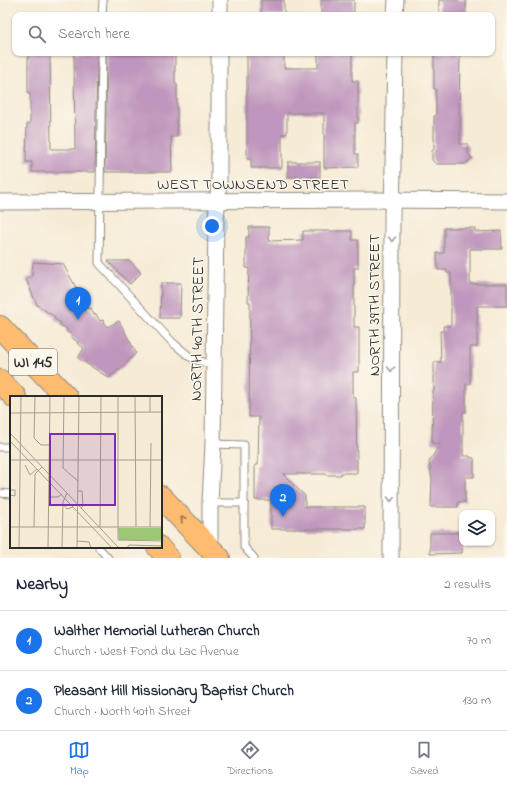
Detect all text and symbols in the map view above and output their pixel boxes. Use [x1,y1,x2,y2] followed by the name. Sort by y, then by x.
[12,12,495,56] search box
[26,23,48,45] icon: search
[58,23,130,45] text: Search here
[157,173,349,197] street label: WEST TOWNSEND STREET
[202,216,222,236] your location
[363,234,387,376] street label: NORTH 39TH STREET
[388,236,396,242] one-way arrow
[185,257,211,401] street label: NORTH 40TH STREET
[65,287,91,320] pin: 1
[9,349,57,375] road number: WI 145
[387,366,395,372] one-way arrow
[10,396,162,548] inset map
[270,484,296,517] pin: 2
[387,496,395,502] one-way arrow
[459,510,495,546] map controls
[459,510,495,546] button: layers
[181,517,188,524] one-way arrow
[16,572,68,597] text: Nearby
[444,575,491,594] text: 2 results
[54,620,260,642] text: Walther Memorial Lutheran Church
[27,631,31,650] text: 1
[467,631,491,650] text: 70 m
[54,642,239,661] text: Church · West Fond du Lac Avenue
[54,680,294,702] text: Pleasant Hill Missionary Baptist Church
[26,691,32,710] text: 2
[463,691,491,710] text: 130 m
[54,702,191,721] text: Church · North 40th Street
[68,739,90,779] tab: Map
[227,739,273,779] tab: Directions
[410,739,439,779] tab: Saved

